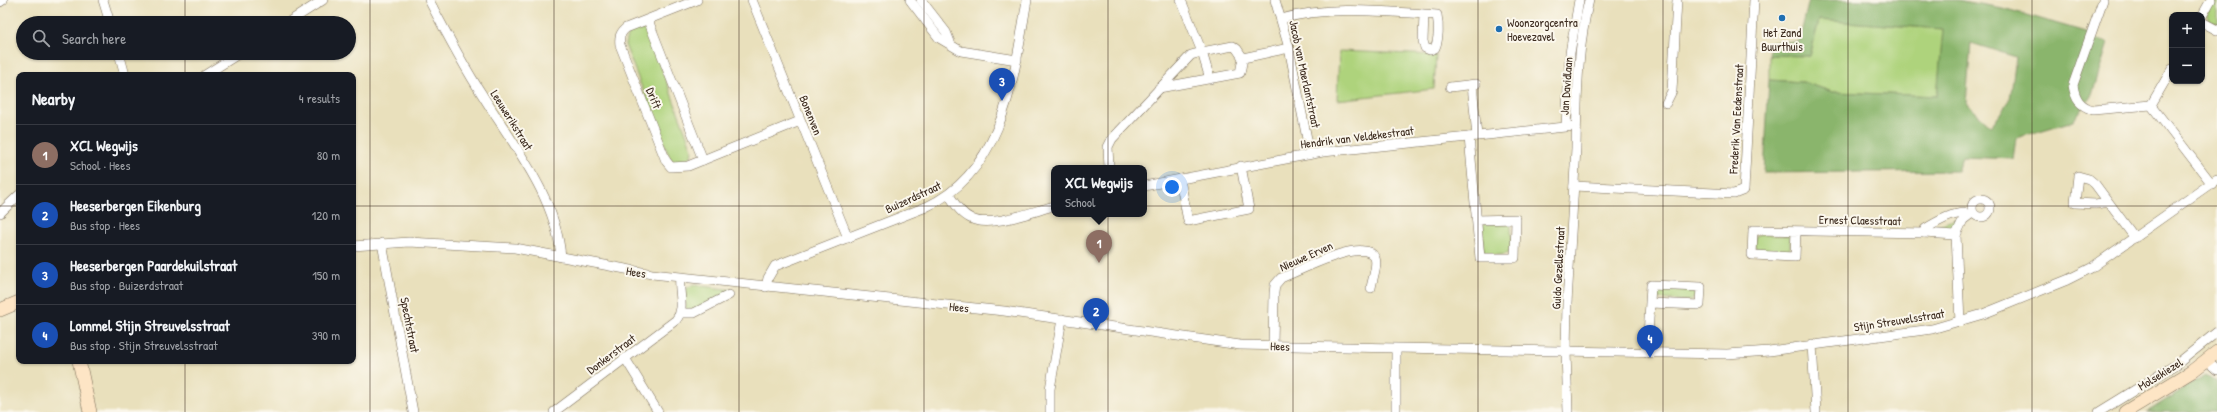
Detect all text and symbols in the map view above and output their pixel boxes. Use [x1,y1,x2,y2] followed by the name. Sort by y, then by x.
[2169,12,2205,84] map controls
[2169,12,2205,48] button: +
[1777,13,1787,23] marker: Het Zand Buurthuis
[1507,14,1578,45] place label: Woonzorgcentra Hoevezavel
[16,16,356,60] search box
[1285,19,1325,130] street label: Jacob van Maerlantstraat
[1494,24,1504,34] marker: Woonzorgcentra Hoevezavel
[1761,24,1803,55] place label: Het Zand Buurthuis
[30,27,52,49] icon: search
[62,28,126,49] text: Search here
[2169,48,2205,84] button: −
[1555,57,1577,115] street label: Jan Davidlaan
[1725,63,1747,175] street label: Frederik Van Eedenstraat
[989,68,1015,101] pin: 3
[642,85,666,112] street label: Drift
[32,87,75,110] text: Nearby
[487,87,538,154] street label: Leeuwerikstraat
[299,89,340,107] text: 4 results
[795,93,827,137] street label: Bonenven
[1299,122,1416,152] street label: Hendrik van Veldekestraat
[70,135,138,156] text: XCL Wegwijs
[43,146,47,164] text: 1
[317,146,340,164] text: 80 m
[70,156,130,174] text: School · Hees
[1051,165,1147,217] popup
[1065,172,1133,193] text: XCL Wegwijs
[882,176,944,217] street label: Buizerdstraat
[1162,177,1182,197] your location
[1065,193,1096,211] text: School
[70,195,201,216] text: Heeserbergen Eikenburg
[42,206,48,224] text: 2
[312,206,340,224] text: 120 m
[1819,211,1902,229] street label: Ernest Claesstraat
[70,216,140,234] text: Bus stop · Hees
[1547,225,1569,310] street label: Guido Gezellestraat
[1086,230,1112,263] pin: 1
[1277,237,1335,275] street label: Nieuwe Erven
[70,255,237,276] text: Heeserbergen Paardekuilstraat
[625,262,648,282] street label: Hees
[42,266,48,284] text: 3
[312,266,340,284] text: 150 m
[70,276,183,294] text: Bus stop · Buizerdstraat
[396,296,424,355] street label: Spechtstraat
[948,298,970,317] street label: Hees
[1083,298,1109,331] pin: 2
[1853,304,1946,336] street label: Stijn Streuvelsstraat
[70,315,230,336] text: Lommel Stijn Streuvelsstraat
[1637,325,1663,358] pin: 4
[43,326,47,344] text: 4
[312,326,340,344] text: 390 m
[583,329,640,378] street label: Donkerstraat
[70,336,218,354] text: Bus stop · Stijn Streuvelsstraat
[1270,337,1291,355] street label: Hees
[2134,353,2186,394] street label: Molsekiezel

